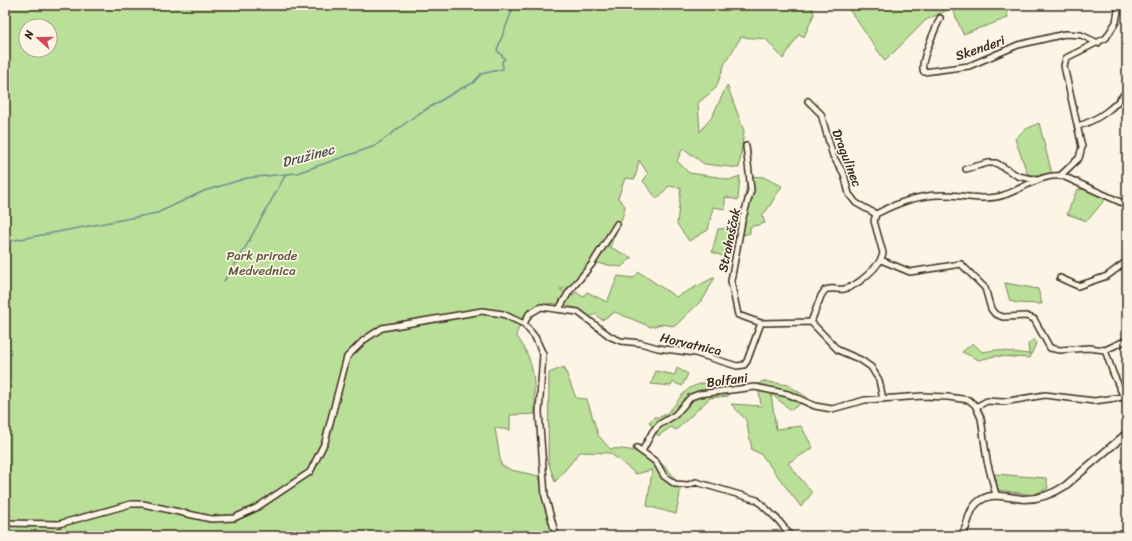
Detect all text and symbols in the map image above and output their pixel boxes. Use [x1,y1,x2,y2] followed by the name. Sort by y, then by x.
[18,18,58,58] north arrow
[19,27,40,42] text: N
[952,29,1008,67] street label: Skenderi
[825,126,869,190] street label: Dragulinec
[279,137,338,175] water label: Družinec
[711,206,747,274] street label: Strahoščak
[226,244,298,282] park label: Park prirode Medvednica
[658,326,725,362] street label: Horvatnica
[705,366,749,394] street label: Bolfani

